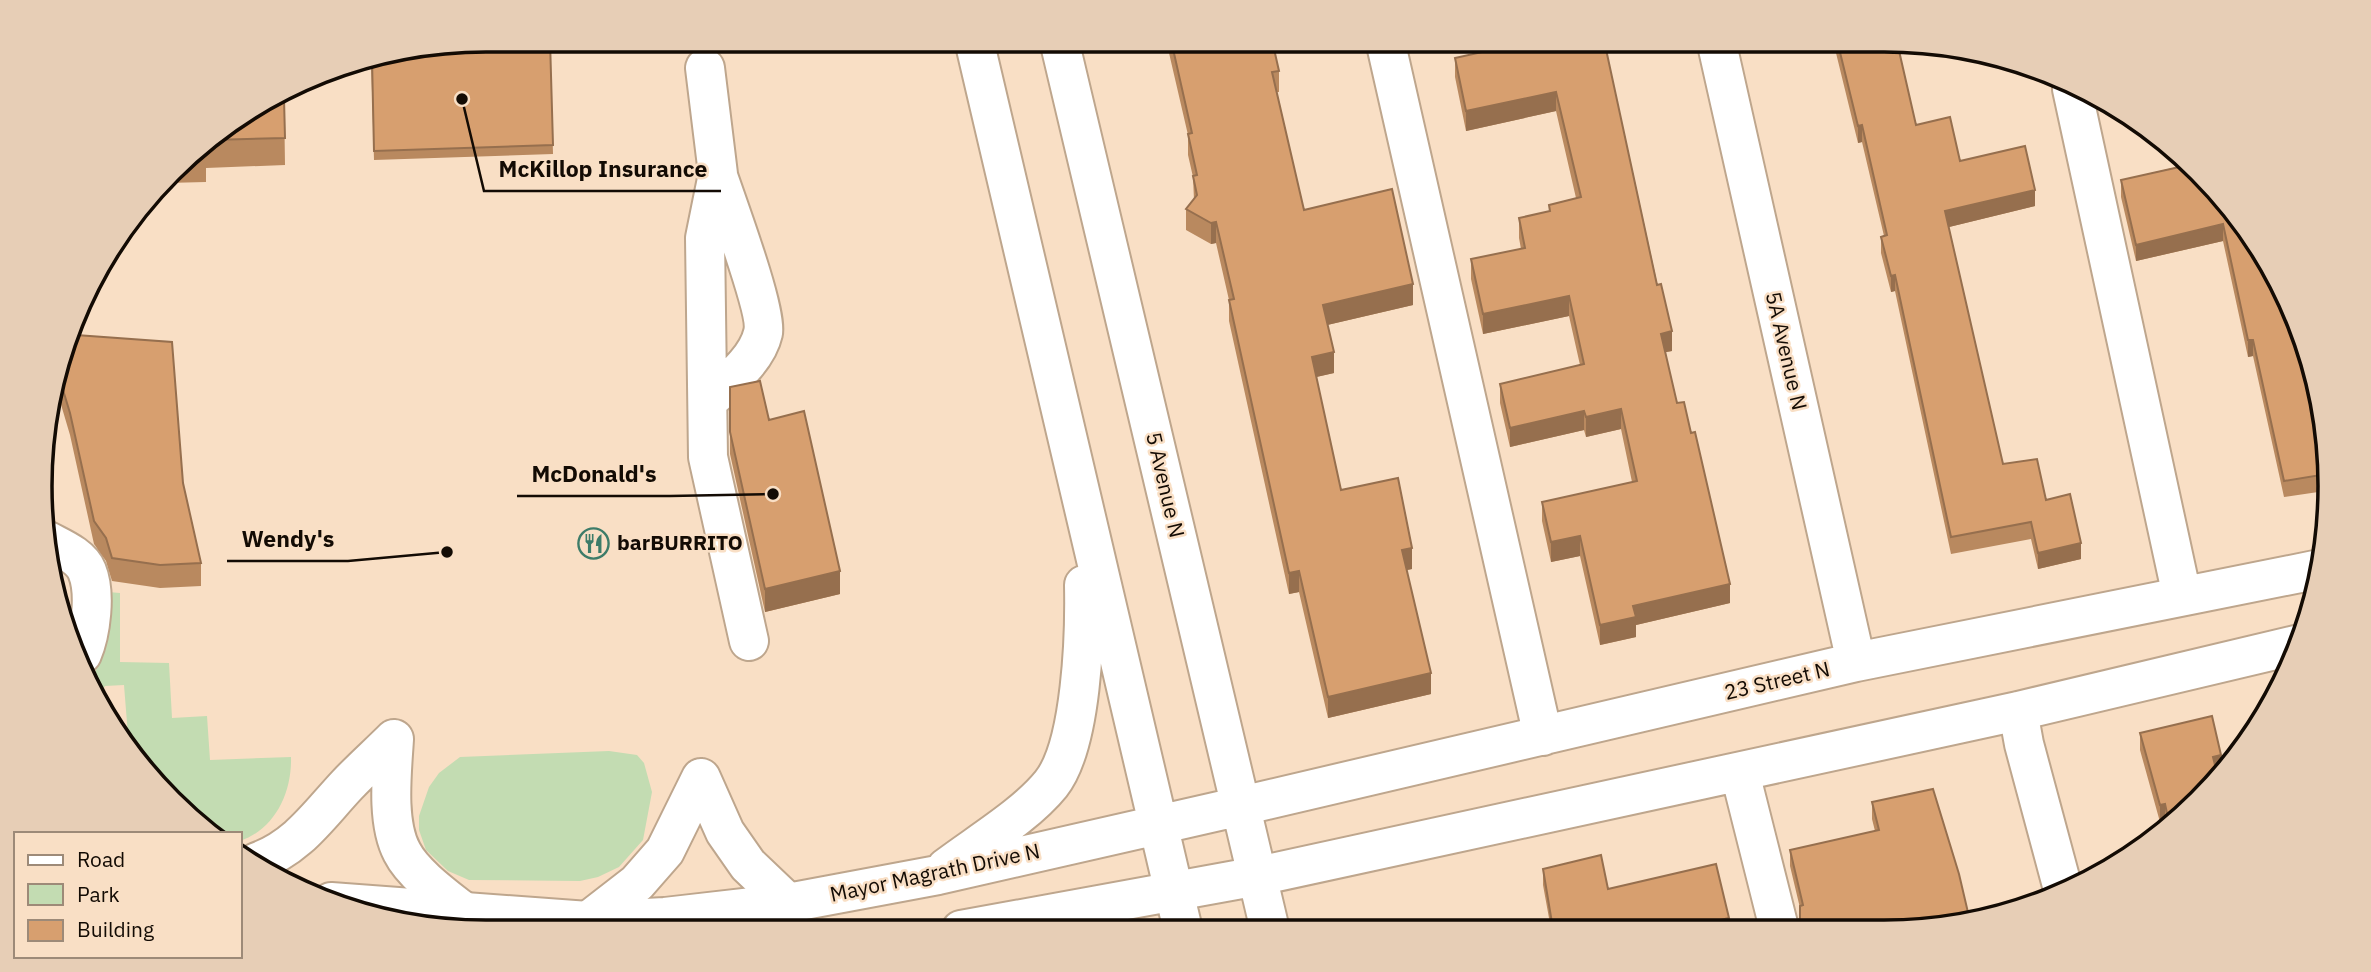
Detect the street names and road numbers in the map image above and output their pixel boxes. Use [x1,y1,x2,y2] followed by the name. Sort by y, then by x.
[1760,289,1814,413] street label: 5A Avenue N
[1140,429,1192,540] street label: 5 Avenue N
[1721,654,1832,706] street label: 23 Street N
[827,836,1042,908] street label: Mayor Magrath Drive N

